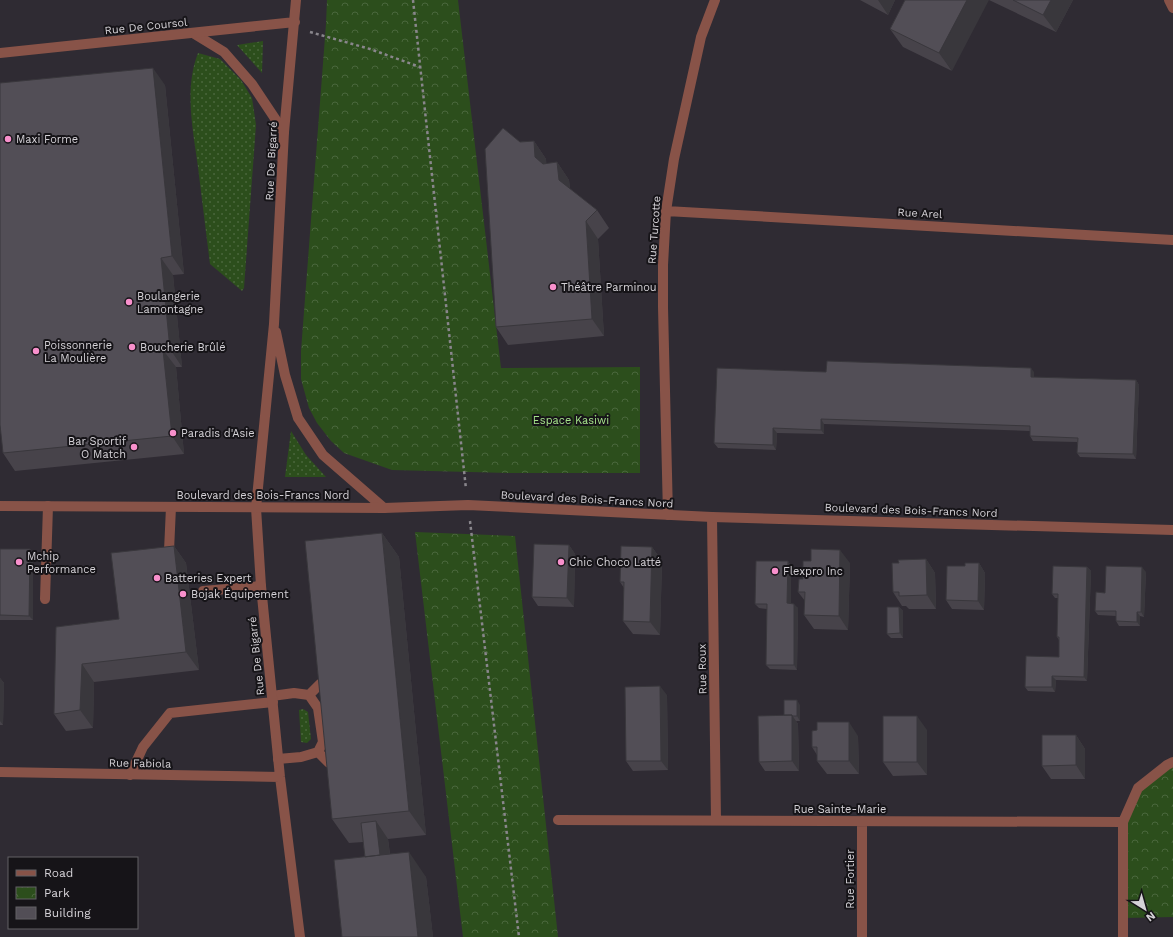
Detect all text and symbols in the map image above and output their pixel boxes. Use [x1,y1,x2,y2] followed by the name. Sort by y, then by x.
[104,16,189,37] street label: Rue De Coursol
[263,121,280,201] street label: Rue De Bigarré
[16,133,78,146] place label: Maxi Forme
[3,134,13,144] marker: Maxi Forme
[646,195,663,265] street label: Rue Turcotte
[897,206,943,221] street label: Rue Arel
[561,281,657,294] place label: Théâtre Parminou
[548,282,558,292] marker: Théâtre Parminou
[137,290,203,316] place label: Boulangerie Lamontagne
[124,297,134,307] marker: Boulangerie Lamontagne
[44,339,112,365] place label: Poissonnerie La Moulière
[140,341,226,354] place label: Boucherie Brûlé
[127,342,137,352] marker: Boucherie Brûlé
[31,346,41,356] marker: Poissonnerie La Moulière
[533,414,609,427] park label: Espace Kasiwi
[181,427,255,440] place label: Paradis d'Asie
[168,428,178,438] marker: Paradis d'Asie
[68,435,127,461] place label: Bar Sportif O Match
[129,442,139,452] marker: Bar Sportif O Match
[500,488,674,511] street label: Boulevard des Bois-Francs Nord
[177,489,349,502] street label: Boulevard des Bois-Francs Nord
[824,501,998,520] street label: Boulevard des Bois-Francs Nord
[27,550,96,576] place label: Mchip Performance
[569,556,661,569] place label: Chic Choco Latté
[14,557,24,567] marker: Mchip Performance
[556,557,566,567] marker: Chic Choco Latté
[783,565,843,578] place label: Flexpro Inc
[770,566,780,576] marker: Flexpro Inc
[165,572,252,585] place label: Batteries Expert
[152,573,162,583] marker: Batteries Expert
[191,587,289,601] place label: Bojak Équipement
[178,589,188,599] marker: Bojak Équipement
[246,616,267,696] street label: Rue De Bigarré
[696,644,709,694] street label: Rue Roux
[109,756,171,771] street label: Rue Fabiola
[794,803,886,816] street label: Rue Sainte-Marie
[844,849,857,909] street label: Rue Fortier
[8,857,138,929] legend
[44,866,73,880] text: Road
[44,886,70,900] text: Park
[1125,889,1165,929] north arrow
[44,906,91,920] text: Building
[1144,909,1158,924] text: N

